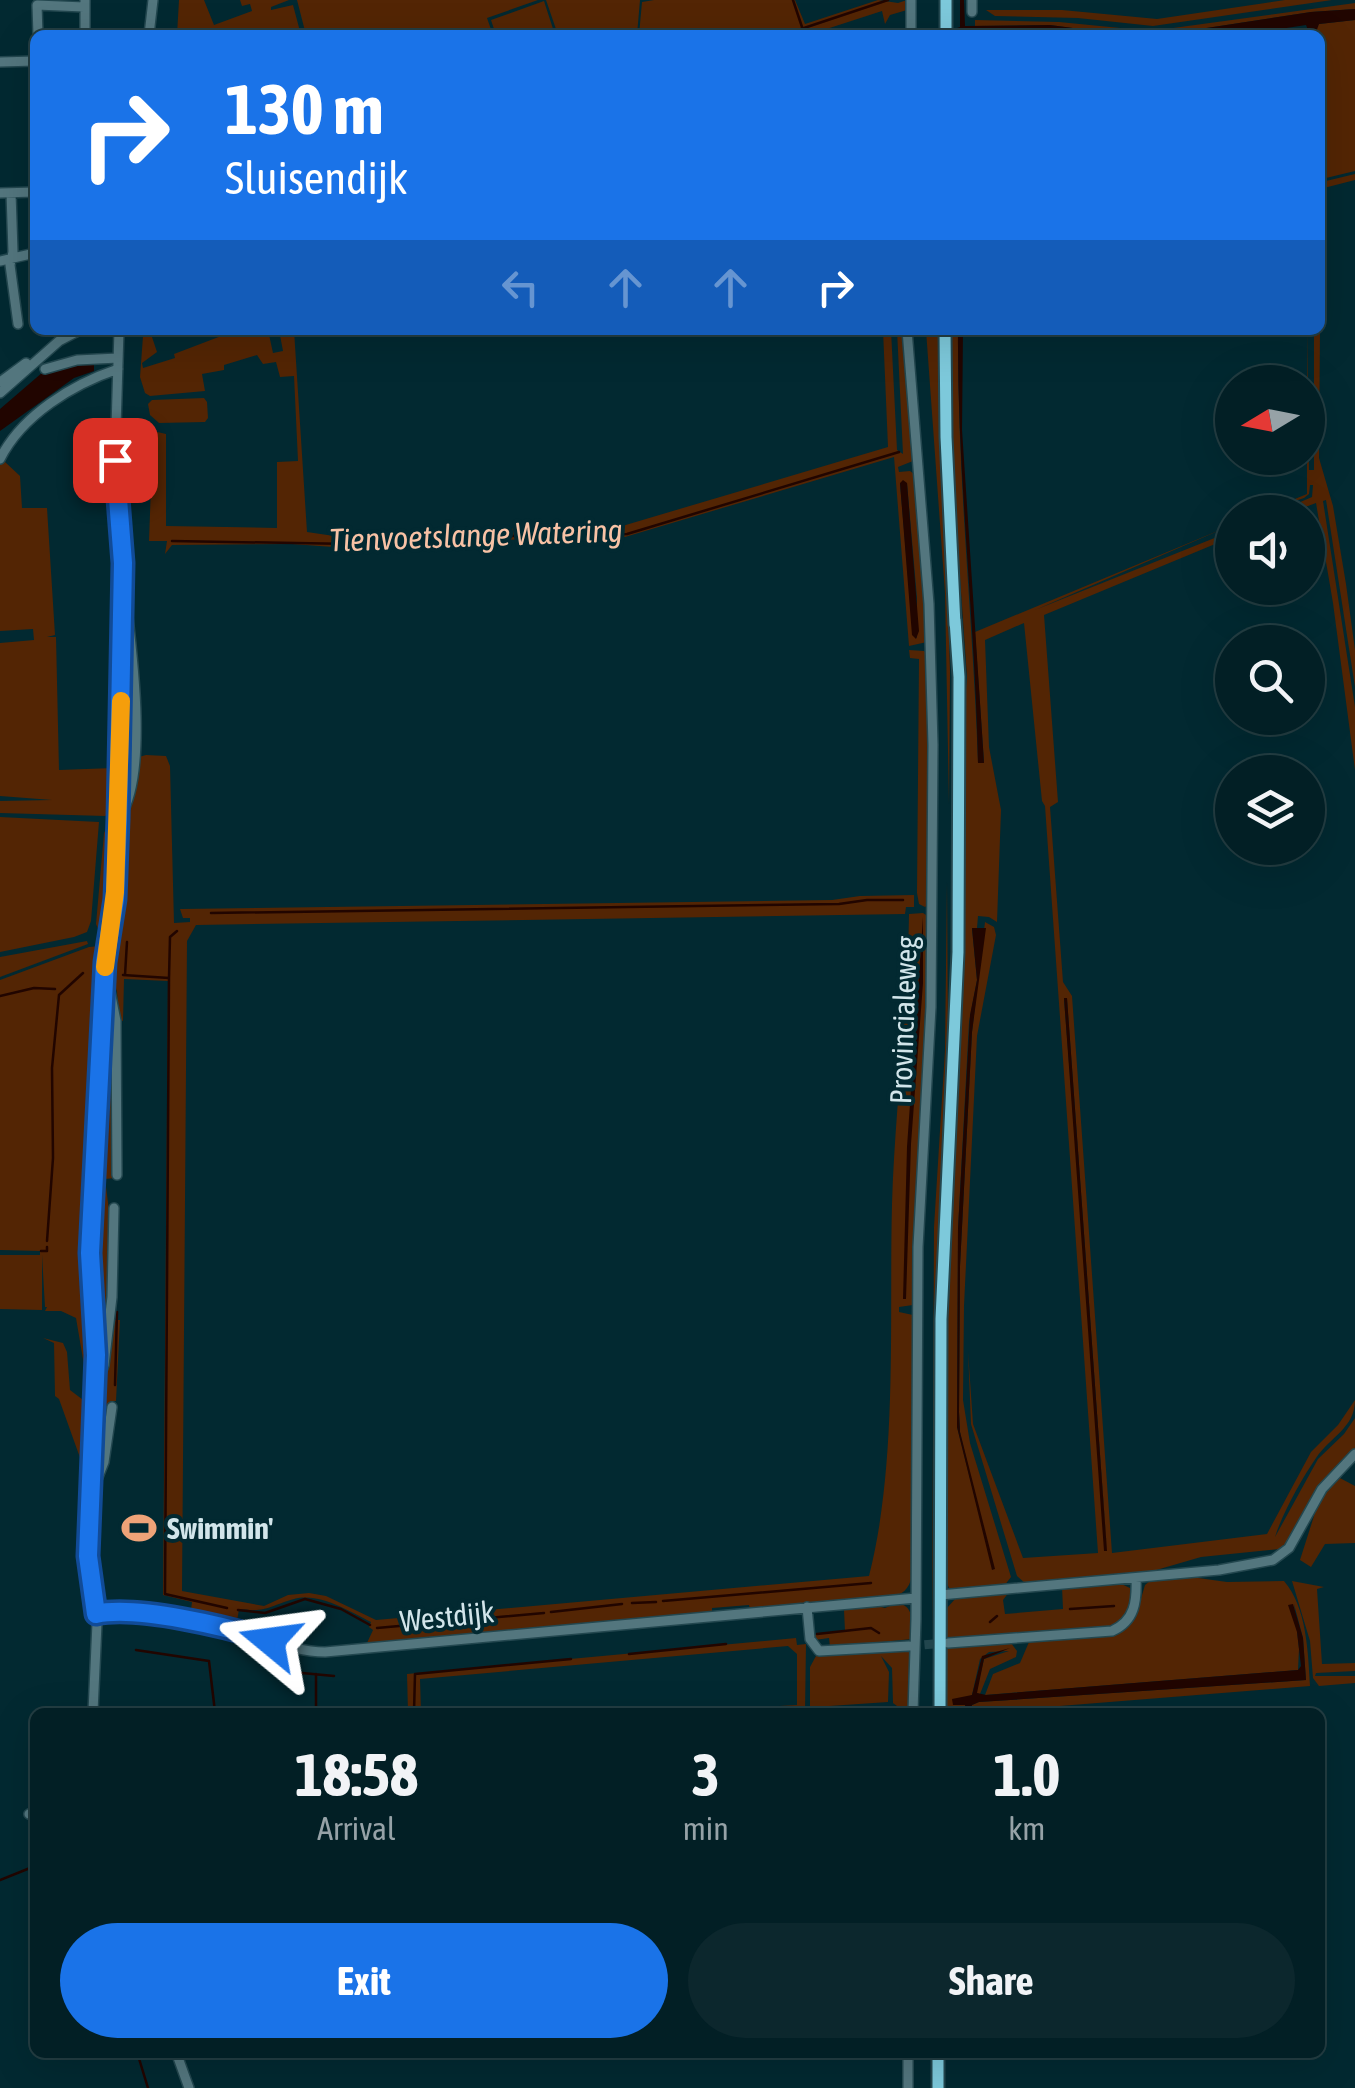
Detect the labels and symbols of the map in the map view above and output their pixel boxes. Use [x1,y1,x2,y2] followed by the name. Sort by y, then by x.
[1215,365,1325,475] north arrow
[73,418,158,503] pin
[329,511,623,559] water label: Tienvoetslange Watering
[883,935,923,1105] street label: Provincialeweg
[120,1509,158,1547] sports icon: Swimmin'
[167,1511,273,1545] place label: Swimmin'
[218,1589,322,1693] position arrow
[398,1594,496,1638] street label: Westdijk

